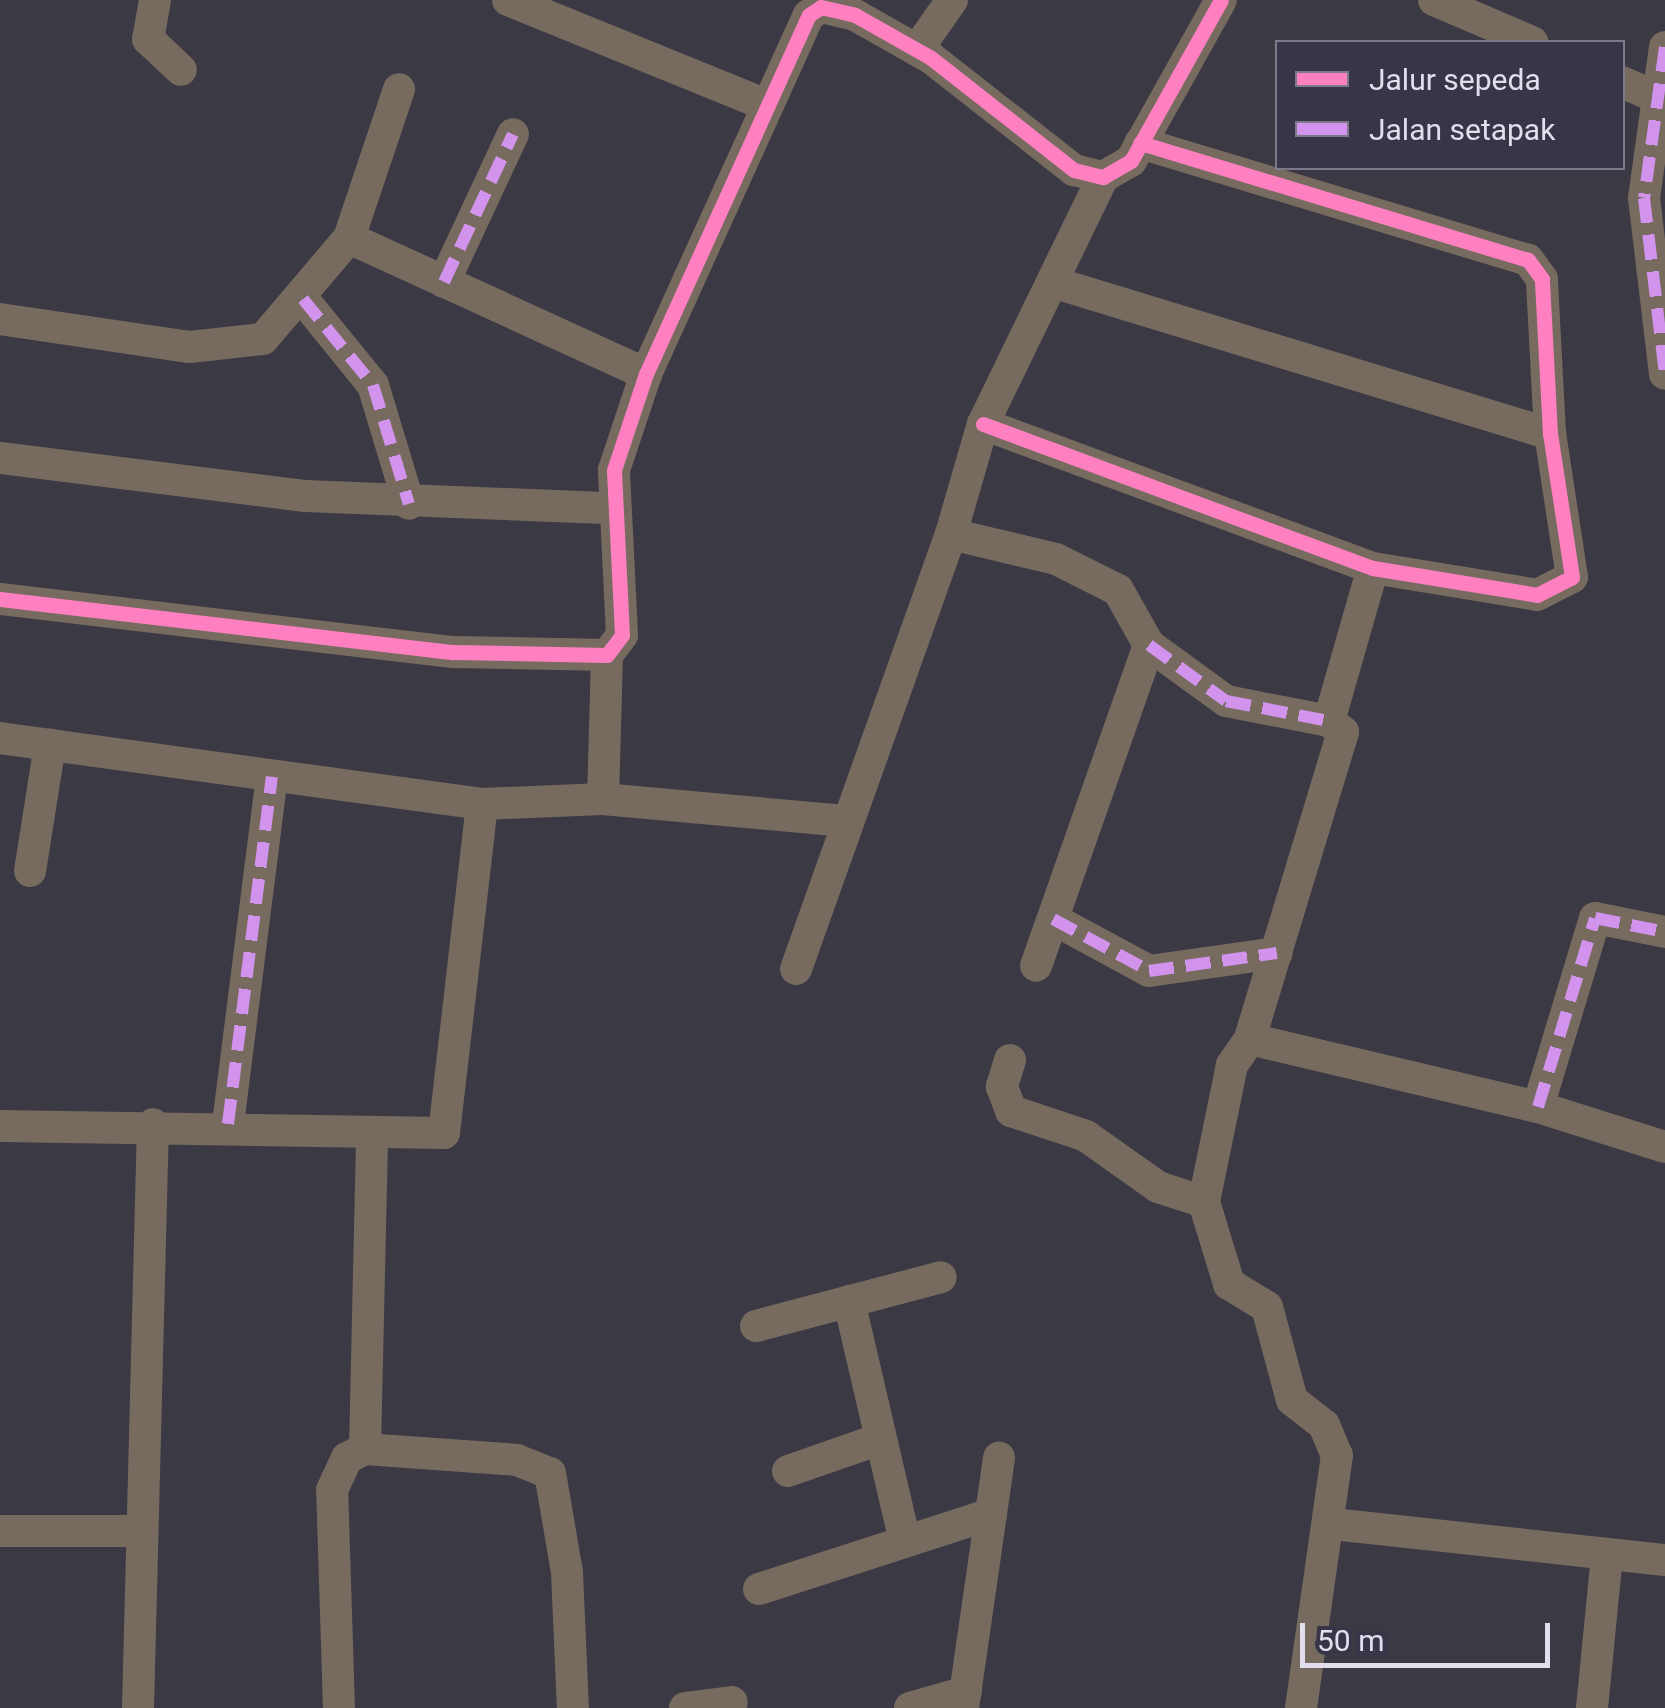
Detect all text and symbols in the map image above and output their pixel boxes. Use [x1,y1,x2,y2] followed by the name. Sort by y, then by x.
[1275,40,1625,170] legend
[1369,62,1541,97] text: Jalur sepeda
[1369,112,1555,147] text: Jalan setapak
[1305,1603,1555,1665] scale bar
[1317,1623,1384,1658] text: 50 m

